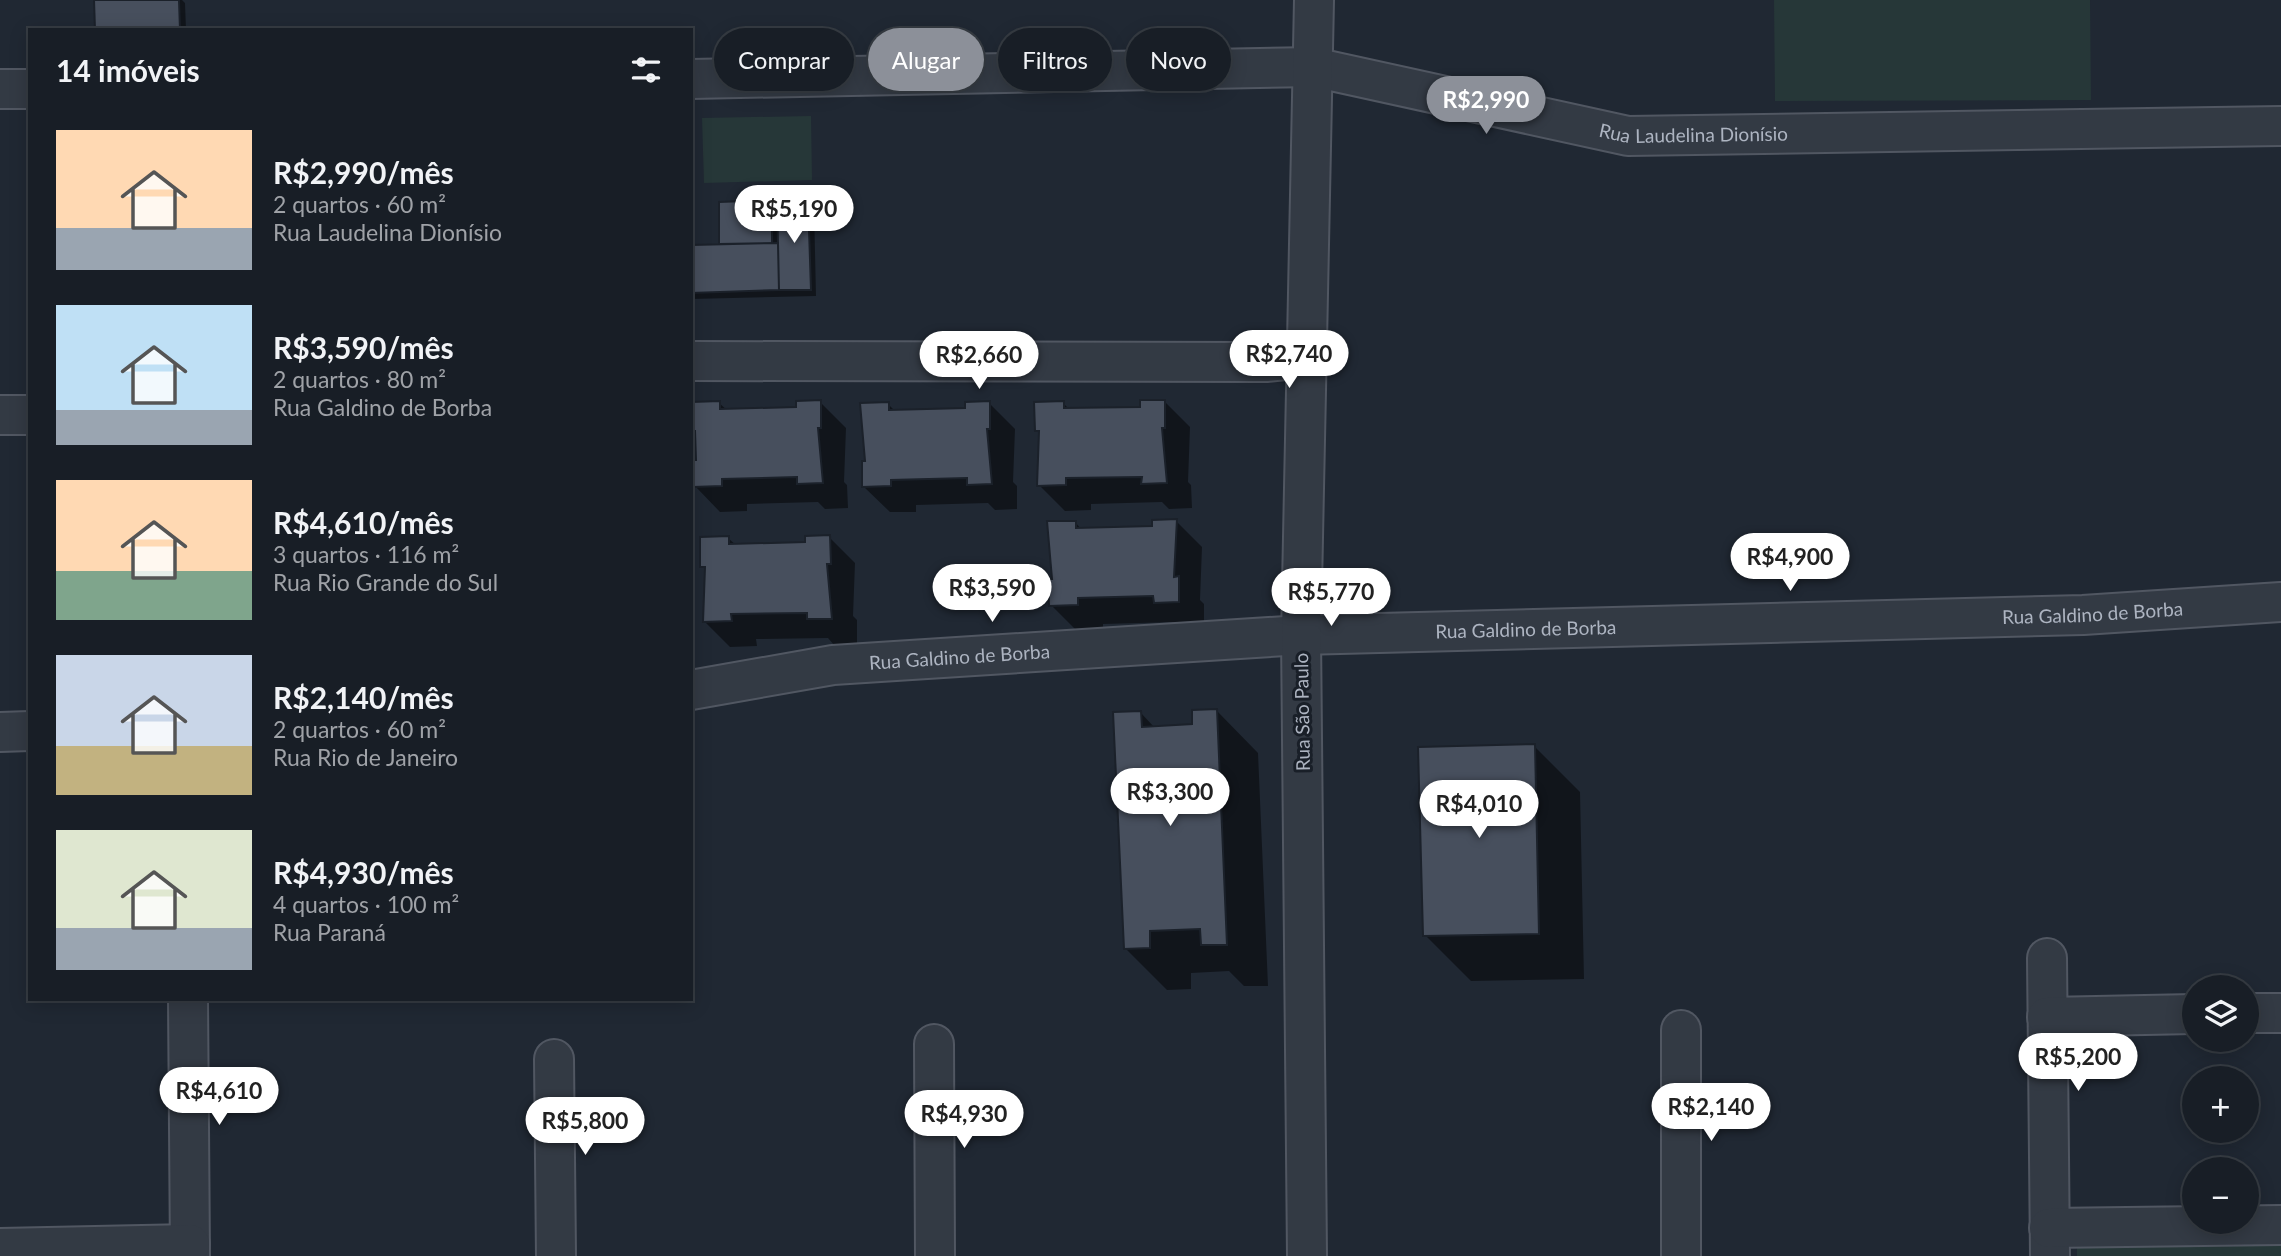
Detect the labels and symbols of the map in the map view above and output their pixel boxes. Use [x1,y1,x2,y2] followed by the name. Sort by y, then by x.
[1421,76,1551,136] pin: R$2,990
[1597,118,1788,147] street label: Rua Laudelina Dionísio
[729,186,859,245] pin: R$5,190
[1224,330,1354,390] pin: R$2,740
[914,332,1044,391] pin: R$2,660
[1725,534,1855,593] pin: R$4,900
[927,564,1057,624] pin: R$3,590
[1266,568,1396,628] pin: R$5,770
[2002,596,2184,628] street label: Rua Galdino de Borba
[1435,615,1617,643] street label: Rua Galdino de Borba
[868,639,1051,674] street label: Rua Galdino de Borba
[1289,653,1314,771] street label: Rua São Paulo
[1105,768,1235,828] pin: R$3,300
[1414,780,1544,840] pin: R$4,010
[2013,1034,2143,1093] pin: R$5,200
[154,1068,284,1127] pin: R$4,610
[1646,1084,1776,1143] pin: R$2,140
[899,1090,1029,1150] pin: R$4,930
[520,1098,650,1157] pin: R$5,800

